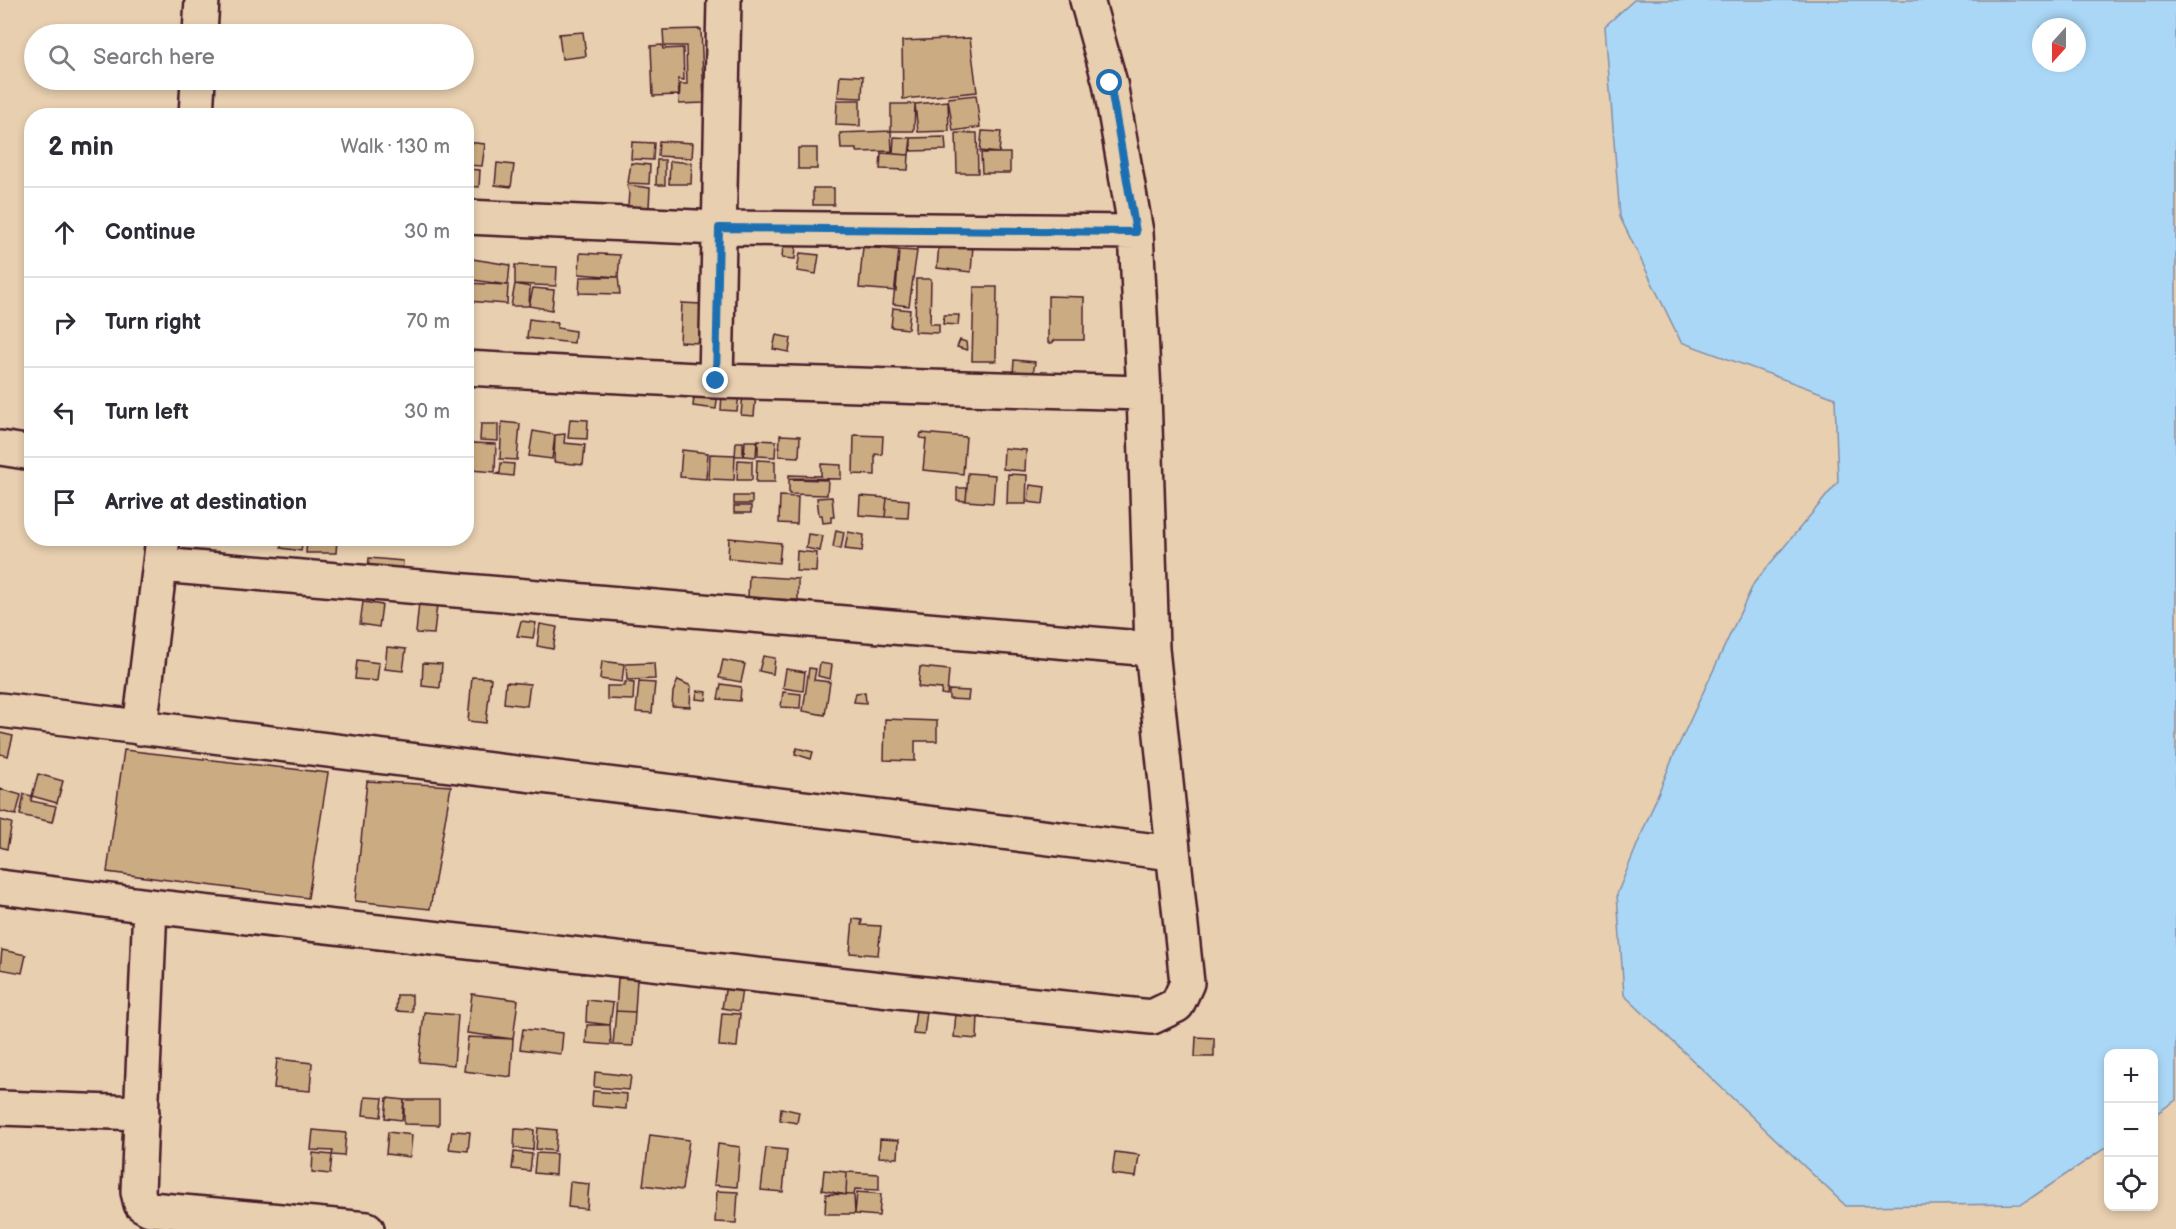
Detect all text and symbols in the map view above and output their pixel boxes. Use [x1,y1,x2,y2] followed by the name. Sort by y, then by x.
[2032,18,2086,72] north arrow
[24,24,474,90] search box
[45,41,78,74] icon: search
[93,44,215,71] text: Search here
[1096,69,1122,95] route start
[48,132,114,163] text: 2 min
[341,135,450,159] text: Walk · 130 m
[48,216,81,249] icon: ahead
[105,219,195,246] text: Continue
[404,220,450,244] text: 30 m
[48,306,81,339] icon: right
[105,309,201,336] text: Turn right
[406,310,450,334] text: 70 m
[702,367,728,393] route end
[48,396,81,429] icon: left
[105,399,189,426] text: Turn left
[404,400,450,424] text: 30 m
[48,486,81,519] icon: arrive
[105,489,307,516] text: Arrive at destination
[2104,1049,2158,1211] map controls
[2104,1049,2158,1103] button: +
[2104,1103,2158,1157] button: −
[2104,1157,2158,1211] button: locate

